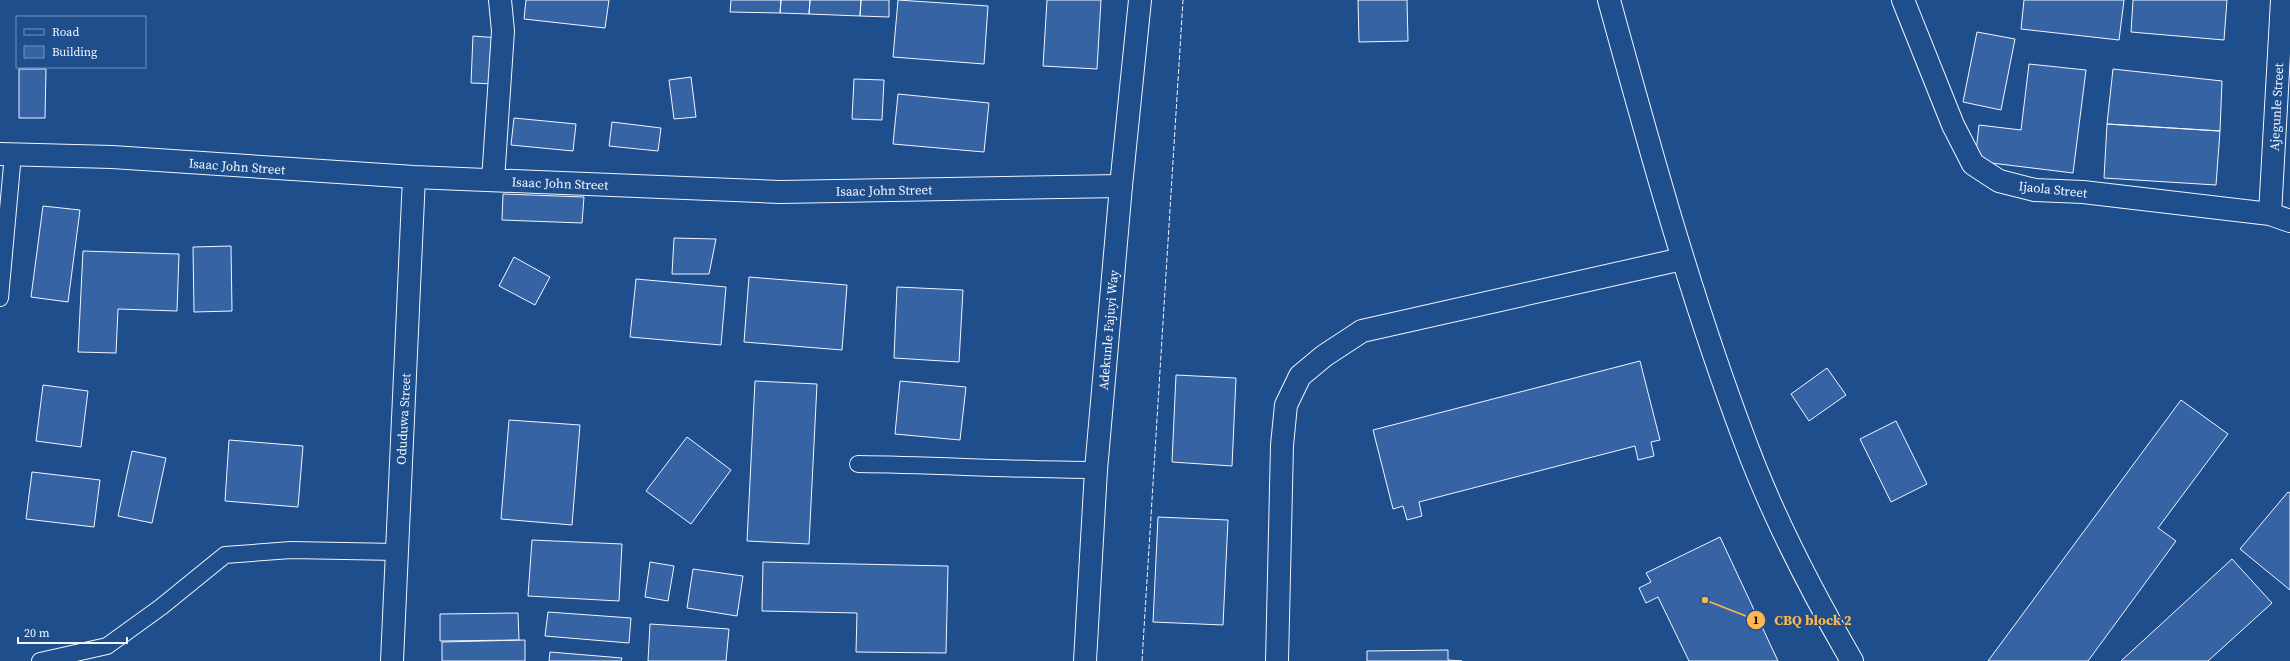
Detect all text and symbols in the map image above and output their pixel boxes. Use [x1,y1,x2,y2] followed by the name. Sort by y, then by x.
[16,16,146,68] legend
[52,24,79,40] text: Road
[52,44,97,60] text: Building
[2266,62,2287,151] street label: Ajegunle Street
[188,155,287,178] street label: Isaac John Street
[511,173,609,194] street label: Isaac John Street
[2018,177,2089,202] street label: Ijaola Street
[835,181,933,200] street label: Isaac John Street
[1095,269,1122,391] street label: Adekunle Fajuyi Way
[393,372,414,465] street label: Oduduwa Street
[1746,607,1860,633] callout: CBQ block 2
[1774,610,1852,630] text: CBQ block 2
[1753,612,1759,628] text: 1
[18,619,127,645] scale bar
[24,625,50,641] text: 20 m

